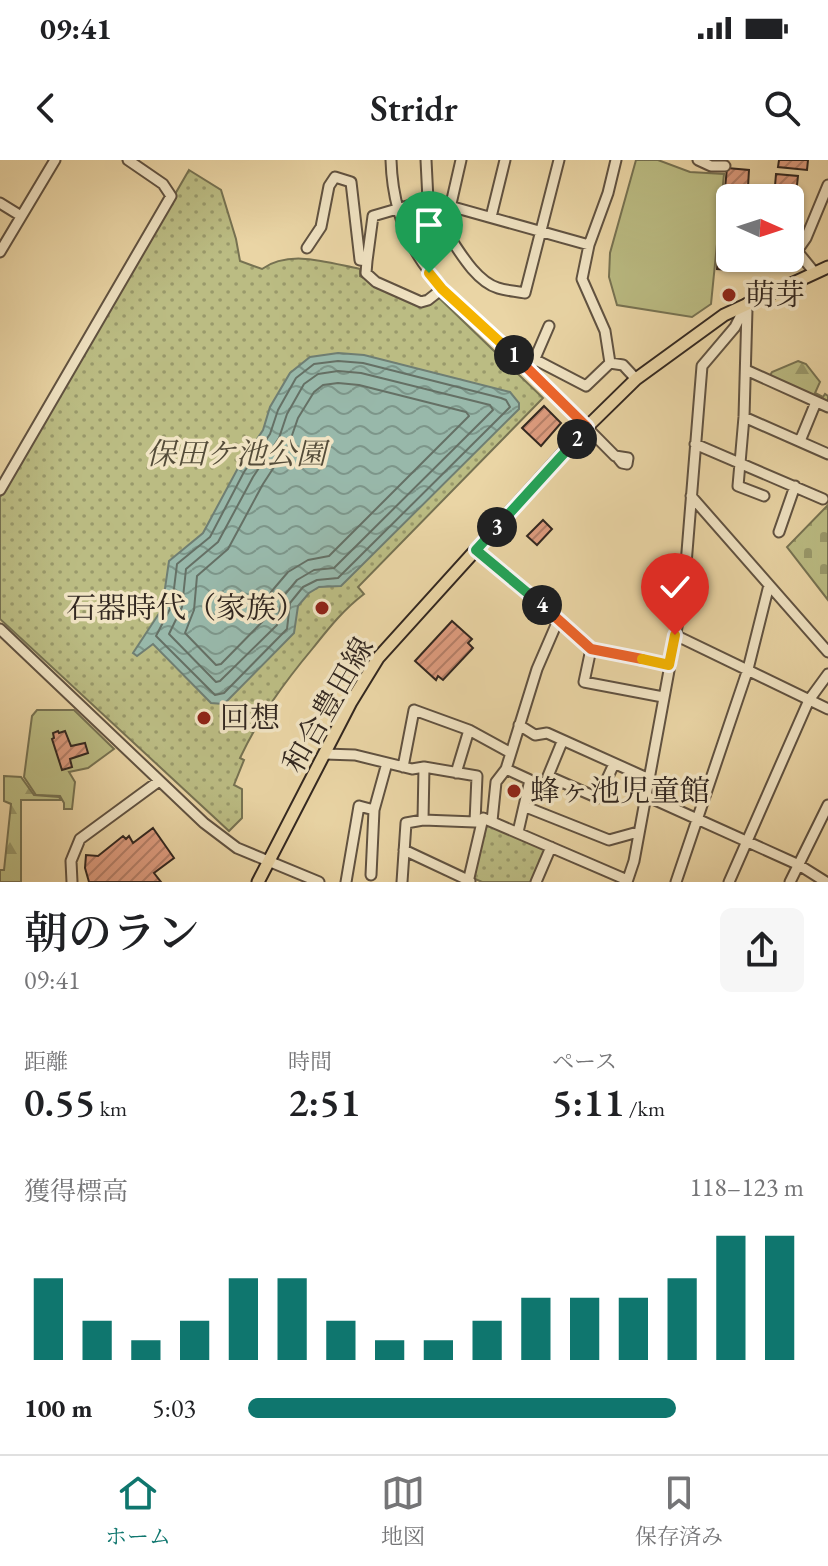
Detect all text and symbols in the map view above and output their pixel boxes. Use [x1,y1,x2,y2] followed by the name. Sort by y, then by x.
[40,9,112,48] text: 09:41
[370,85,458,132] text: Stridr
[24,86,68,130] icon: back
[760,86,804,130] icon: search
[716,184,804,272] north arrow
[716,184,804,272] map controls
[395,191,463,273] pin
[407,203,451,247] icon: arrive
[745,275,805,314] place label: 萌芽
[720,286,738,304] marker: 萌芽
[494,335,534,375] pin: 1
[508,340,520,369] text: 1
[557,419,597,459] pin: 2
[571,424,583,453] text: 2
[146,434,331,473] park label: 保田ケ池公園
[477,507,517,547] pin: 3
[491,512,503,541] text: 3
[641,553,709,635] pin
[653,565,697,609] icon: check
[522,585,562,625] pin: 4
[66,588,306,627] place label: 石器時代（家族）
[536,590,548,619] text: 4
[313,599,331,617] marker: 石器時代（家族）
[273,630,382,779] street label: 和合豊田線
[220,698,280,737] place label: 回想
[195,709,213,727] marker: 回想
[530,771,710,810] place label: 蜂ヶ池児童館
[505,782,523,800] marker: 蜂ヶ池児童館
[24,904,200,961] text: 朝のラン
[720,908,804,992] button: share
[24,963,80,997] text: 09:41
[24,1047,68,1076] text: 距離
[288,1047,332,1076] text: 時間
[552,1047,617,1076] text: ペース
[24,1076,95,1128] text: 0.55
[288,1076,360,1128] text: 2:51
[552,1076,624,1128] text: 5:11
[95,1094,127,1123] text: km
[624,1094,665,1123] text: /km
[689,1170,804,1204] text: 118–123 m
[24,1174,128,1208] text: 獲得標高
[24,1391,92,1425] text: 100 m
[152,1391,196,1425] text: 5:03
[105,1471,171,1551] tab: ホーム
[381,1471,425,1551] tab: 地図
[635,1471,723,1551] tab: 保存済み

